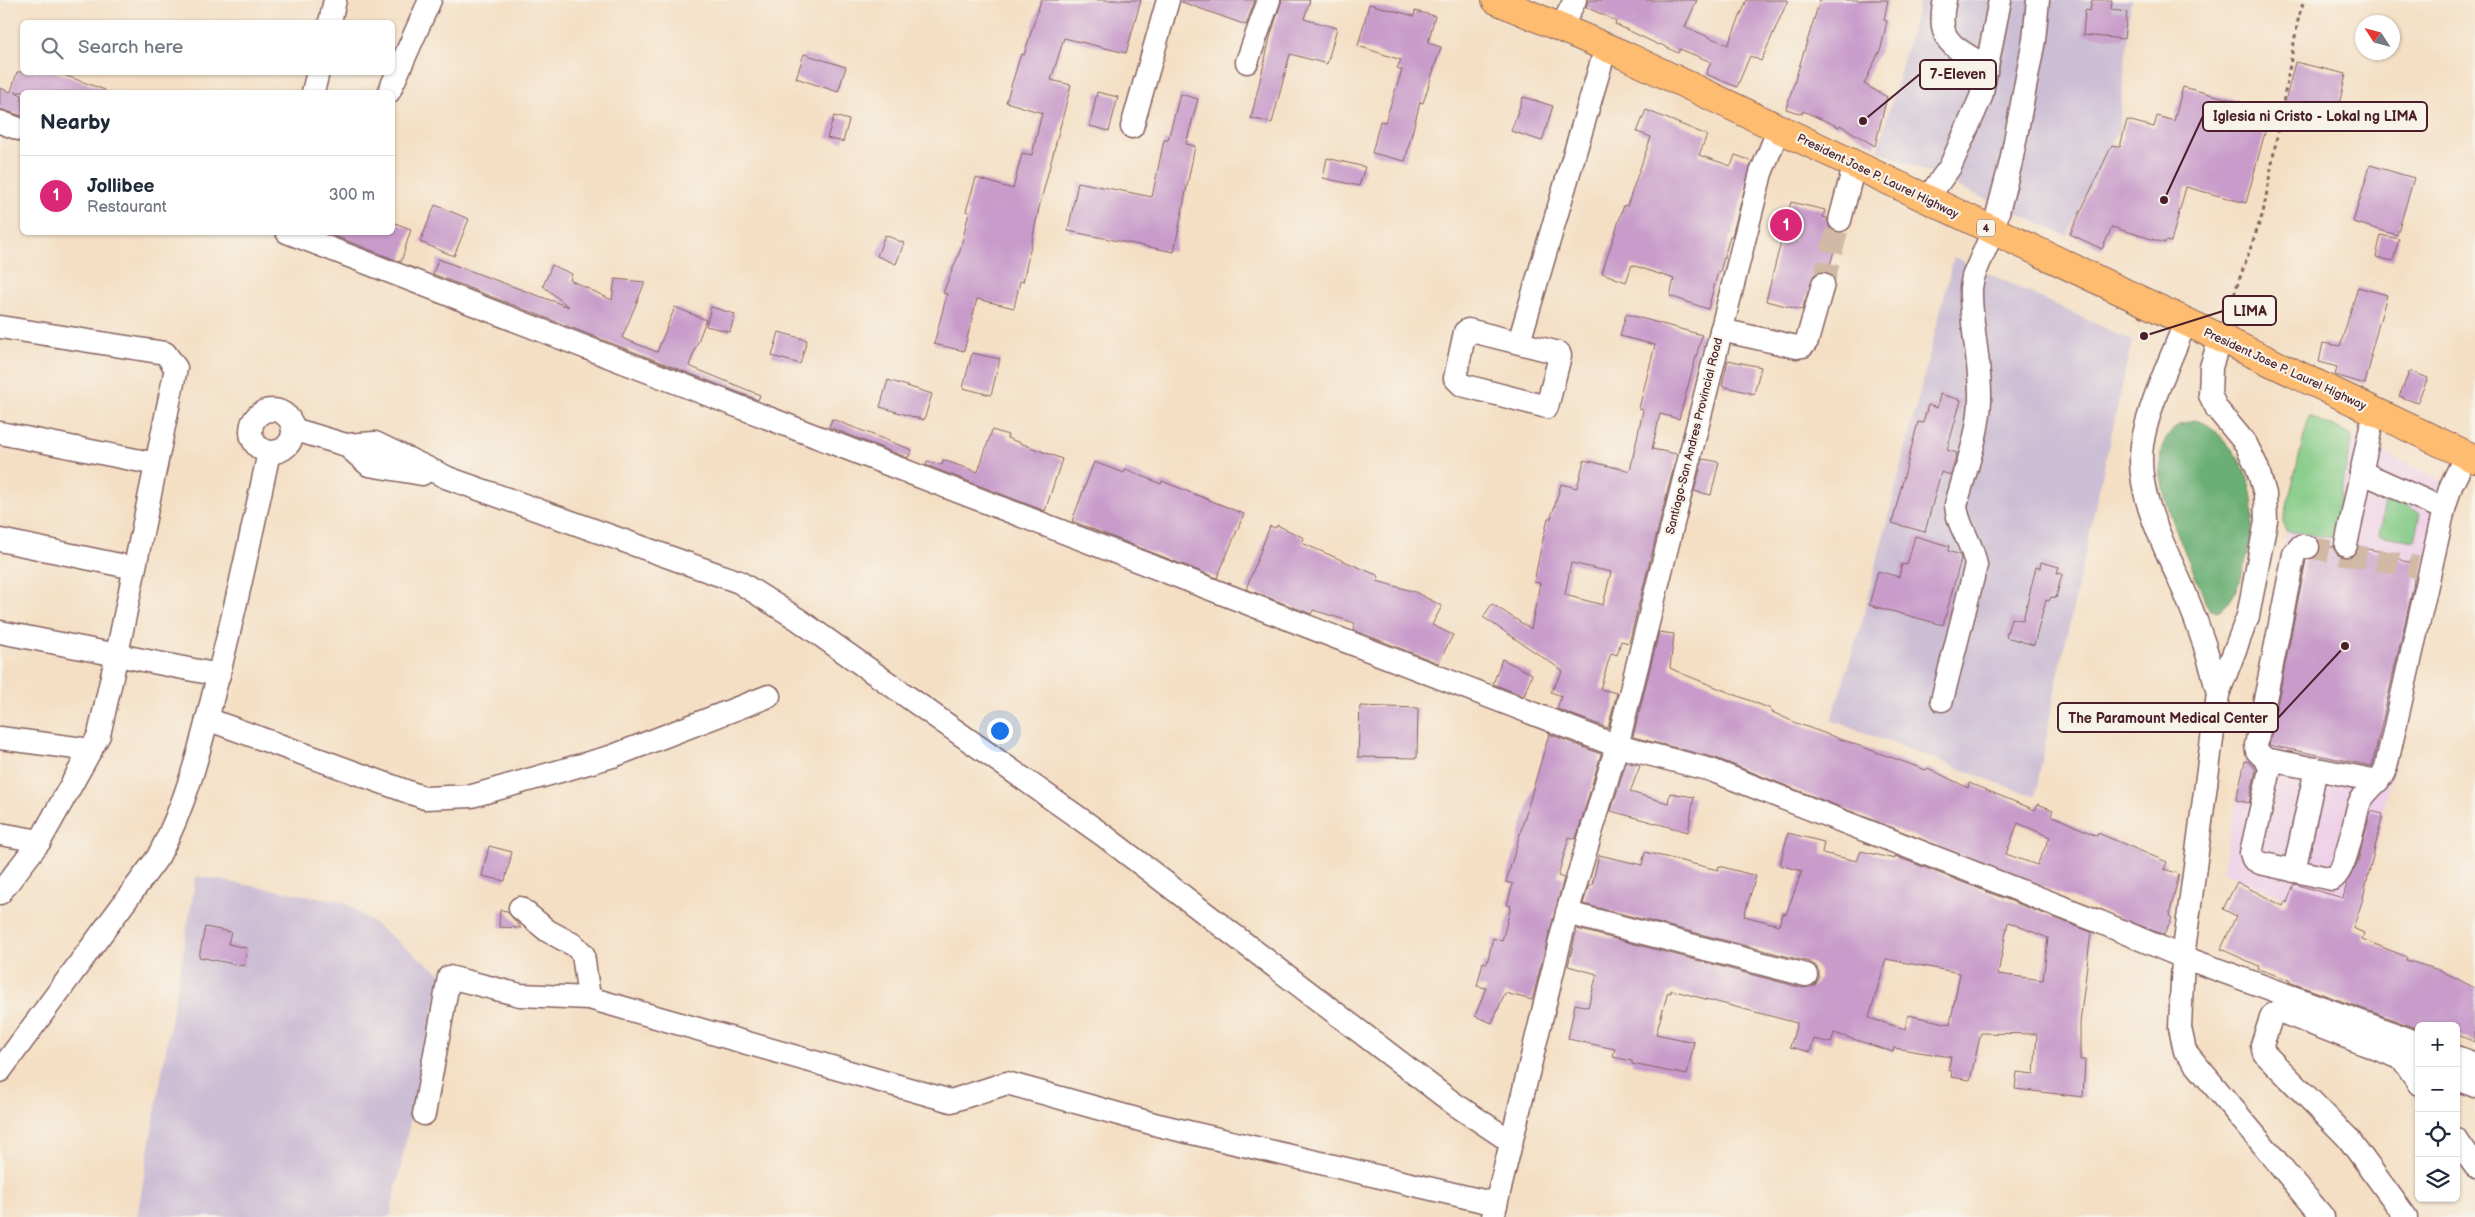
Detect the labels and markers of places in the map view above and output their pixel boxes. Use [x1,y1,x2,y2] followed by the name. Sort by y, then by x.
[1920,60,1996,89] callout: 7-Eleven
[2203,102,2427,131] callout: Iglesia ni Cristo - Lokal ng LIMA
[1770,206,1802,244] pin: 1
[2223,296,2276,325] callout: LIMA
[2058,703,2278,732] callout: The Paramount Medical Center

